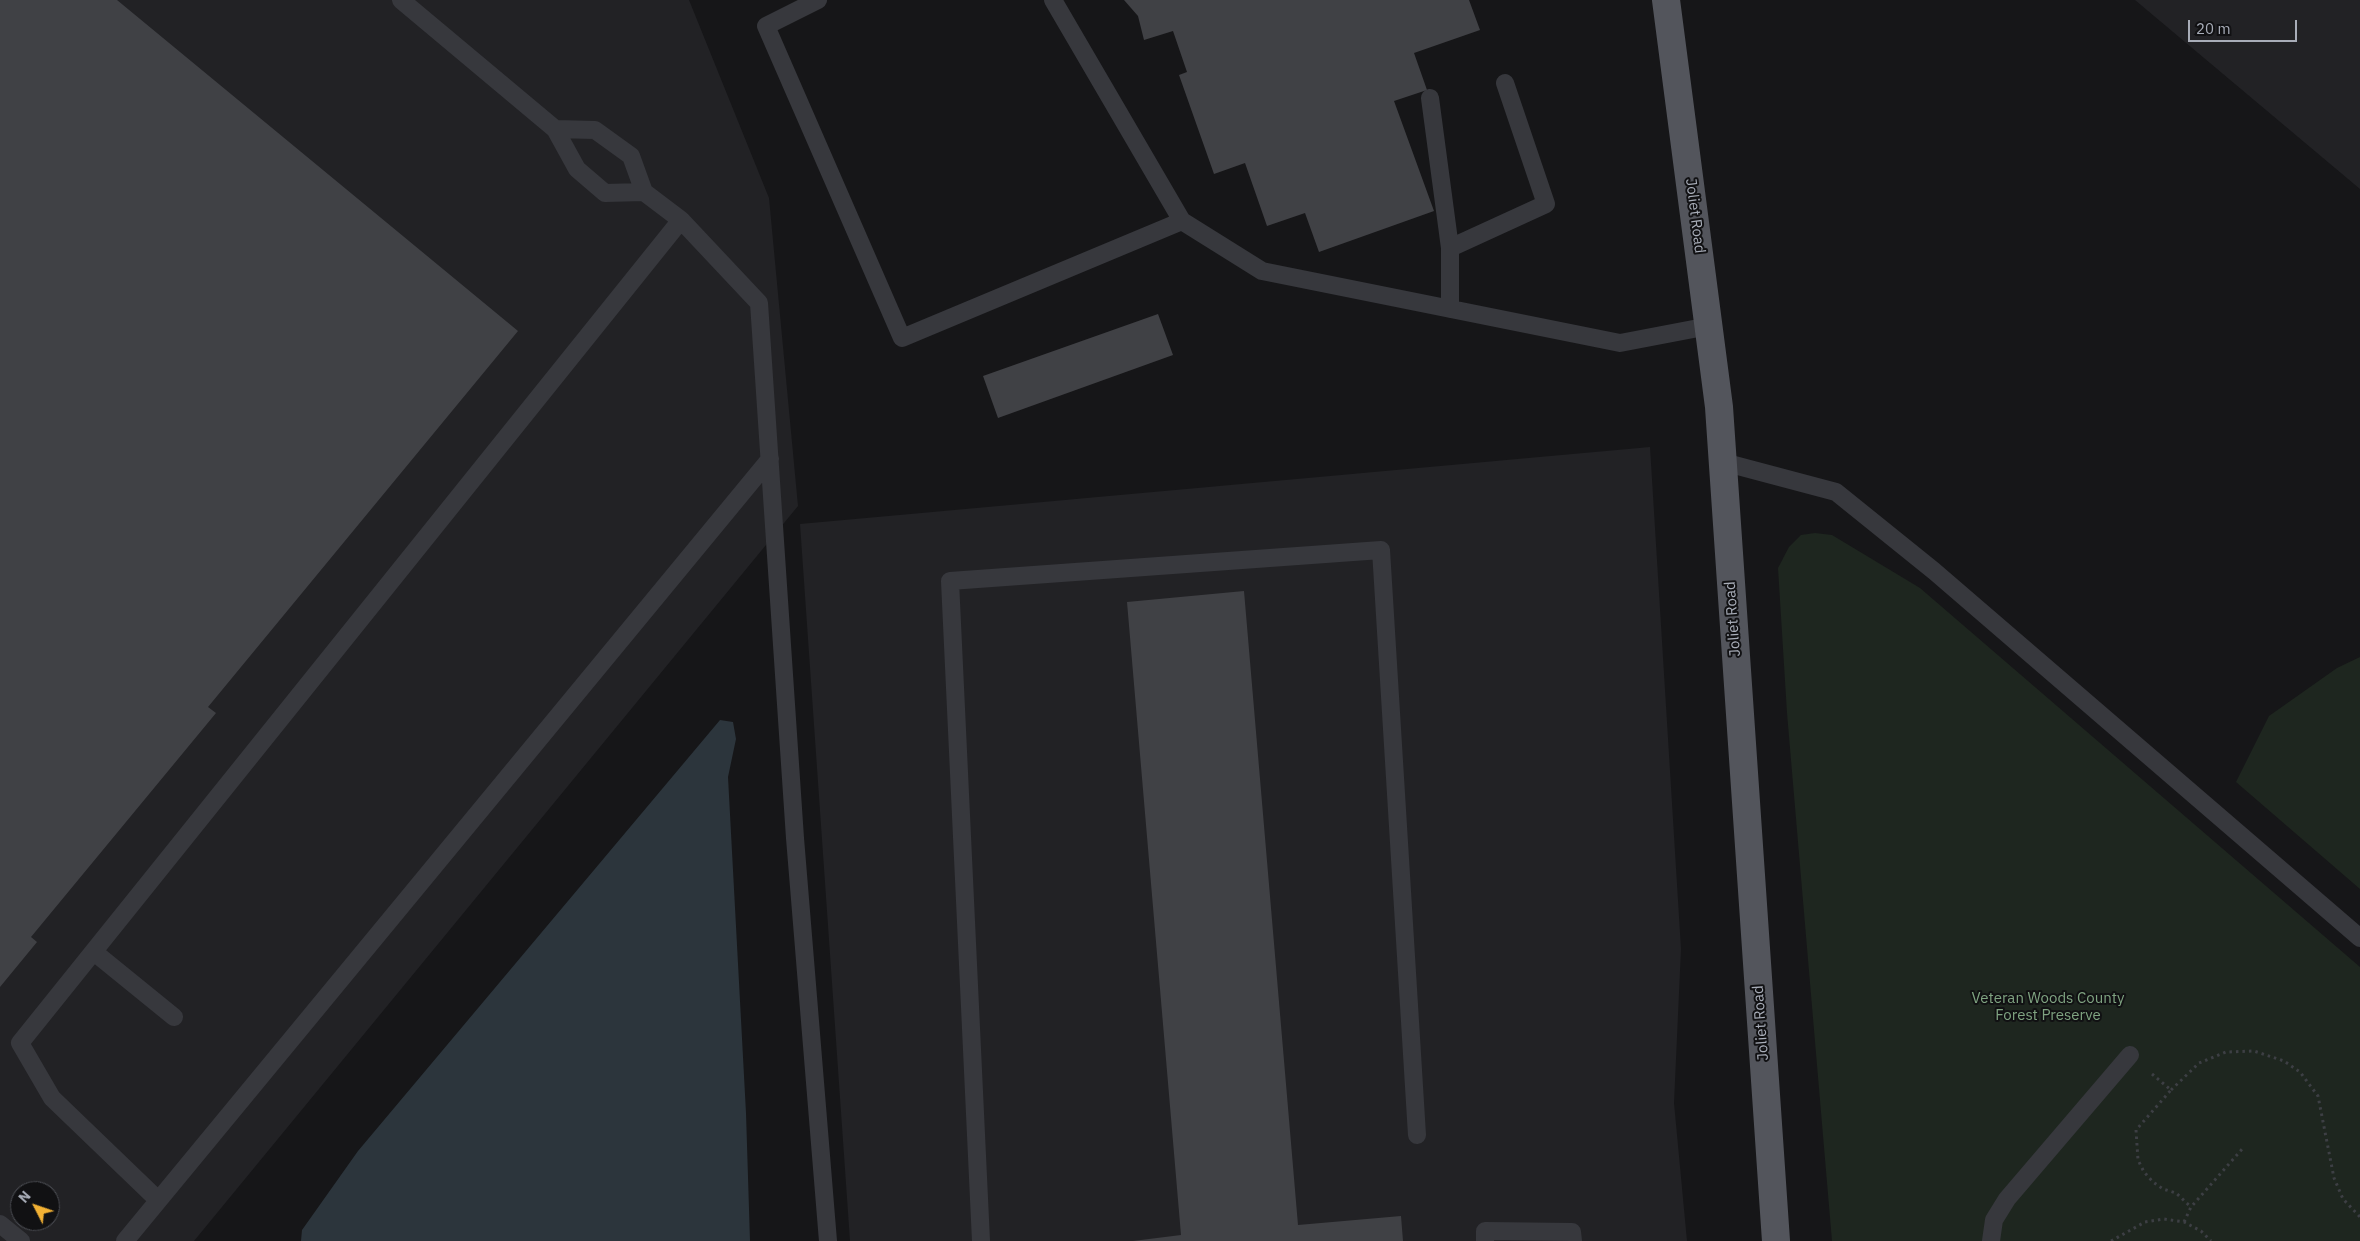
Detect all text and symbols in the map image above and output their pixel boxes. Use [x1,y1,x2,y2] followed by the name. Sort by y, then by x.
[2190,10,2299,42] scale bar
[2196,19,2231,38] text: 20 m
[1681,177,1709,255] street label: Joliet Road
[1721,581,1745,657] street label: Joliet Road
[1749,985,1773,1061] street label: Joliet Road
[1972,990,2124,1025] park label: Veteran Woods County Forest Preserve
[10,1181,60,1231] north arrow
[14,1187,35,1207] text: N

